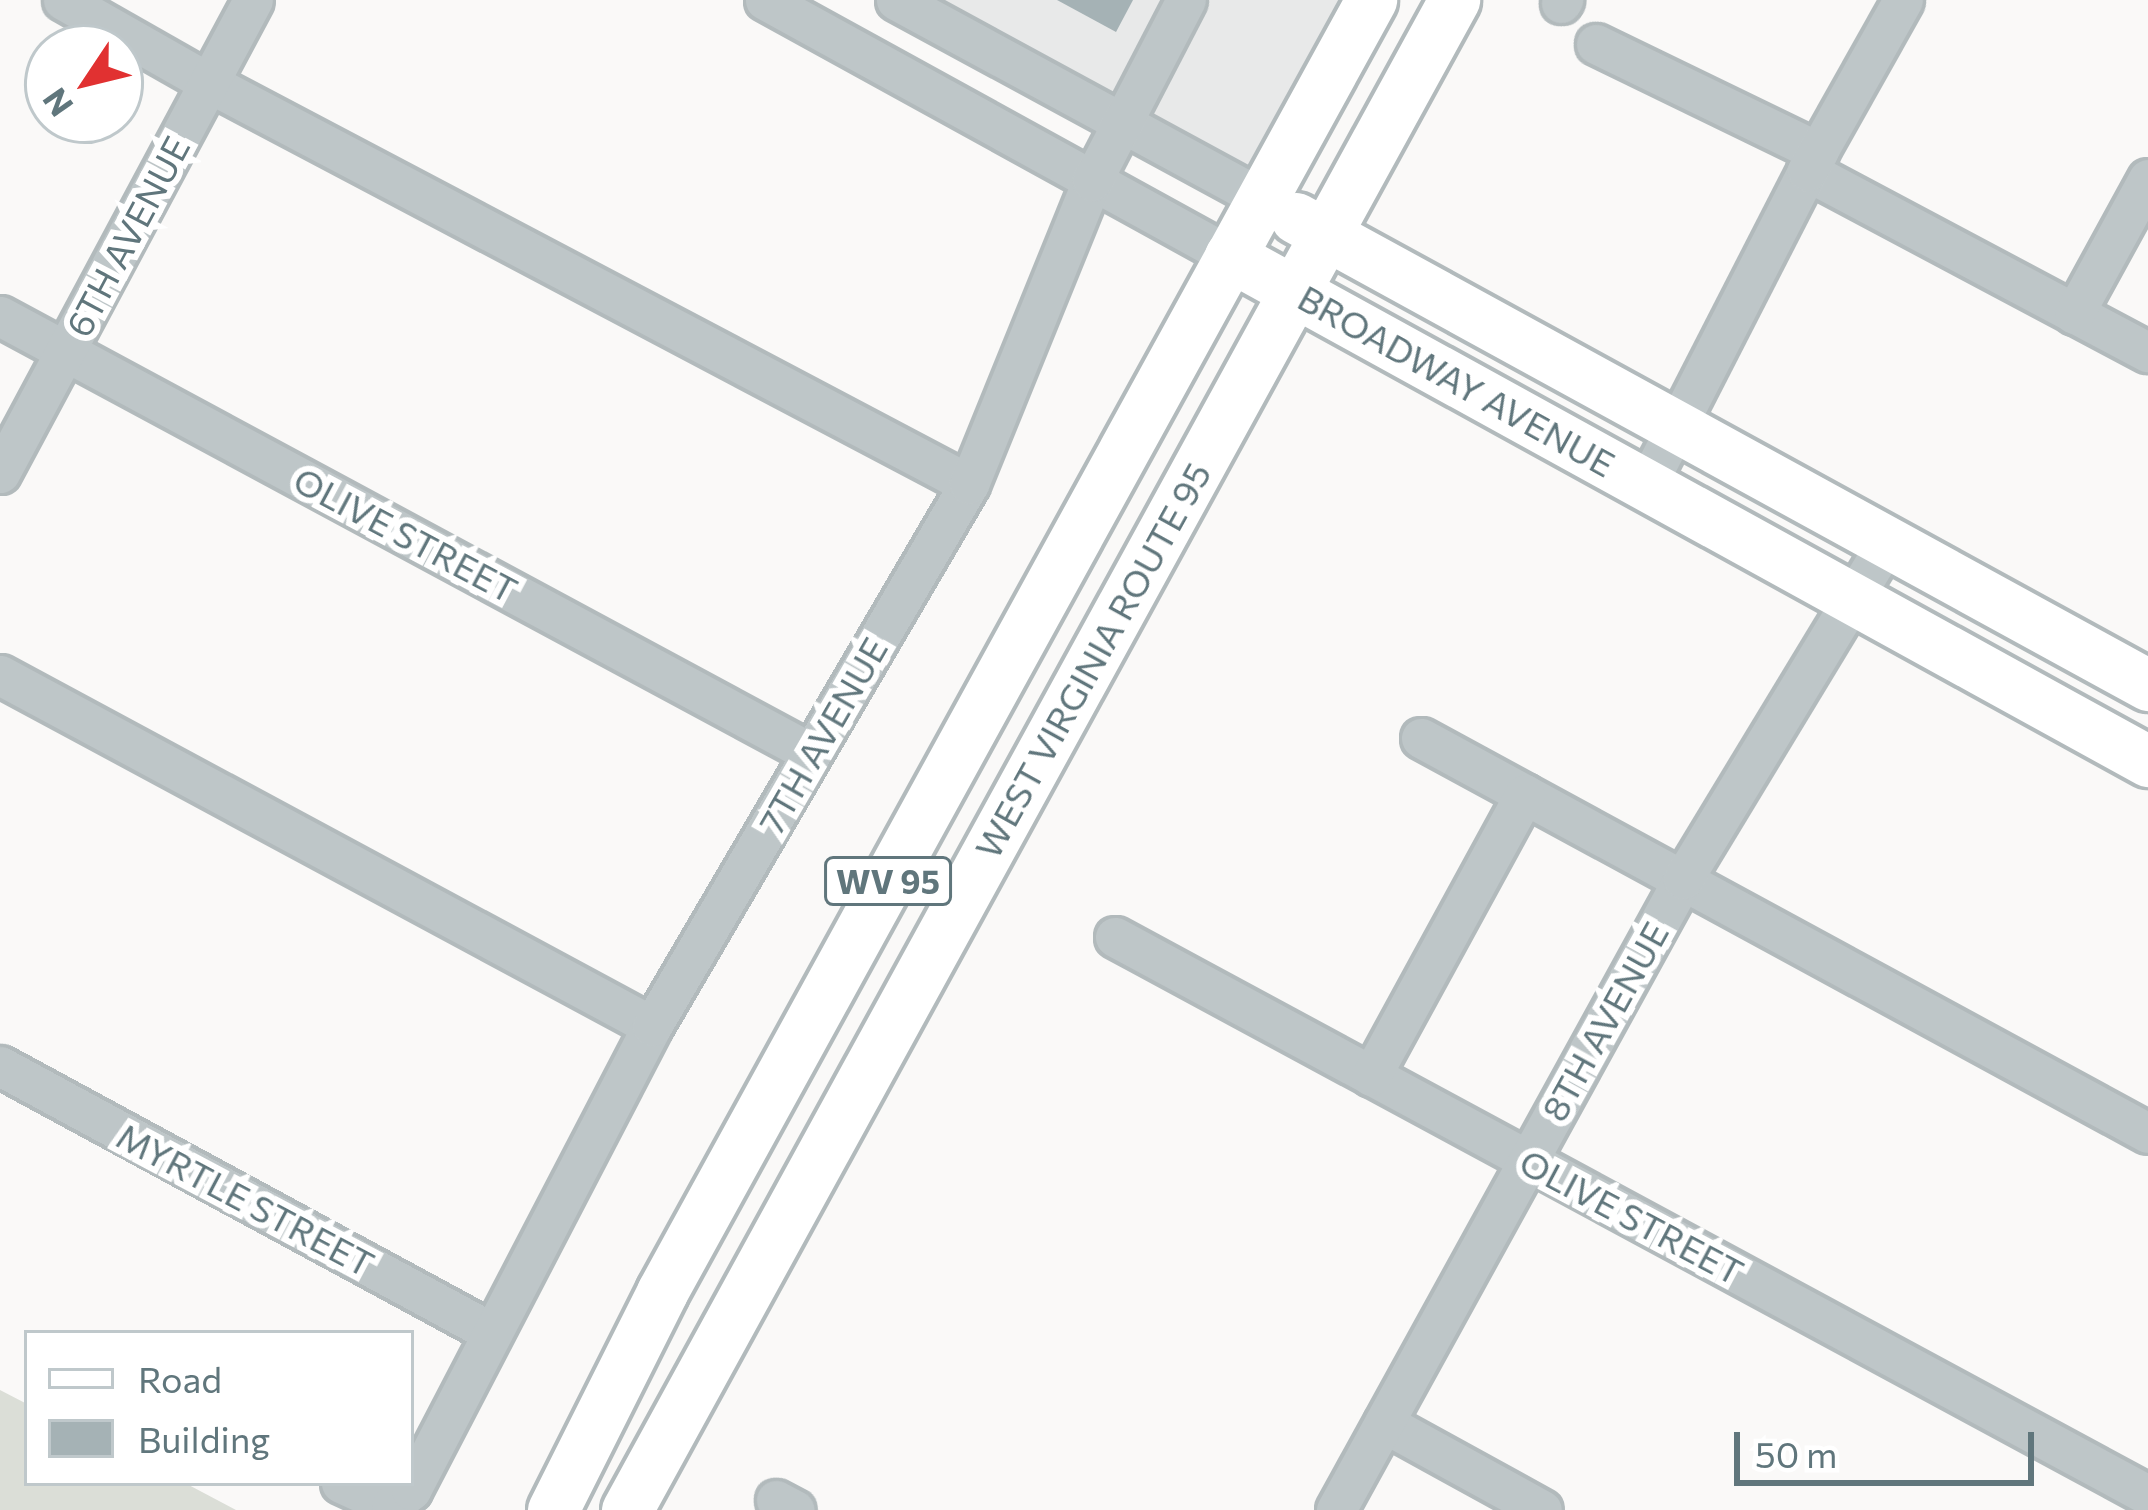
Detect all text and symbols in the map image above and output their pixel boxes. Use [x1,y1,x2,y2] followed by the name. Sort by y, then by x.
[24,24,144,144] north arrow
[33,81,80,125] text: N
[56,128,198,344] street label: 6TH AVENUE
[1291,275,1623,485] street label: BROADWAY AVENUE
[965,455,1219,865] street label: WEST VIRGINIA ROUTE 95
[287,457,525,611] street label: OLIVE STREET
[749,629,895,841] street label: 7TH AVENUE
[822,854,954,908] road number: WV 95
[1532,914,1676,1128] street label: 8TH AVENUE
[110,1113,382,1285] street label: MYRTLE STREET
[1513,1139,1751,1293] street label: OLIVE STREET
[24,1330,414,1486] legend
[138,1356,222,1400] text: Road
[1740,1408,2040,1482] scale bar
[138,1416,270,1460] text: Building
[1755,1431,1837,1475] text: 50 m

